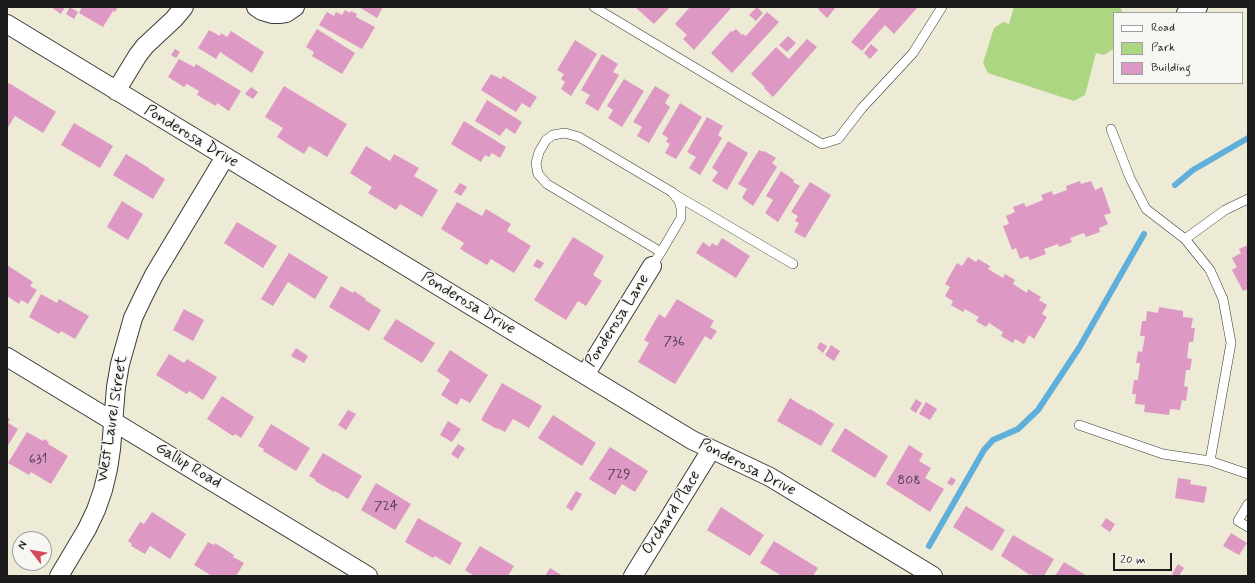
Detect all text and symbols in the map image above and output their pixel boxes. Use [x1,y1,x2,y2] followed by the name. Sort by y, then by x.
[1113,12,1243,84] legend
[1151,20,1175,36] text: Road
[1151,40,1175,56] text: Park
[1151,60,1191,76] text: Building
[140,101,242,173] street label: Ponderosa Drive
[417,268,519,340] street label: Ponderosa Drive
[582,271,654,371] street label: Ponderosa Lane
[663,334,685,350] house number: 736
[94,354,132,484] street label: West Laurel Street
[695,435,799,501] street label: Ponderosa Drive
[152,439,224,493] street label: Gallup Road
[29,452,47,468] house number: 631
[607,467,631,483] house number: 729
[639,467,705,559] street label: Orchard Place
[897,473,921,489] house number: 808
[374,499,398,515] house number: 724
[12,531,52,571] north arrow
[15,539,30,552] text: N
[1115,545,1174,571] scale bar
[1120,552,1146,568] text: 20 m

